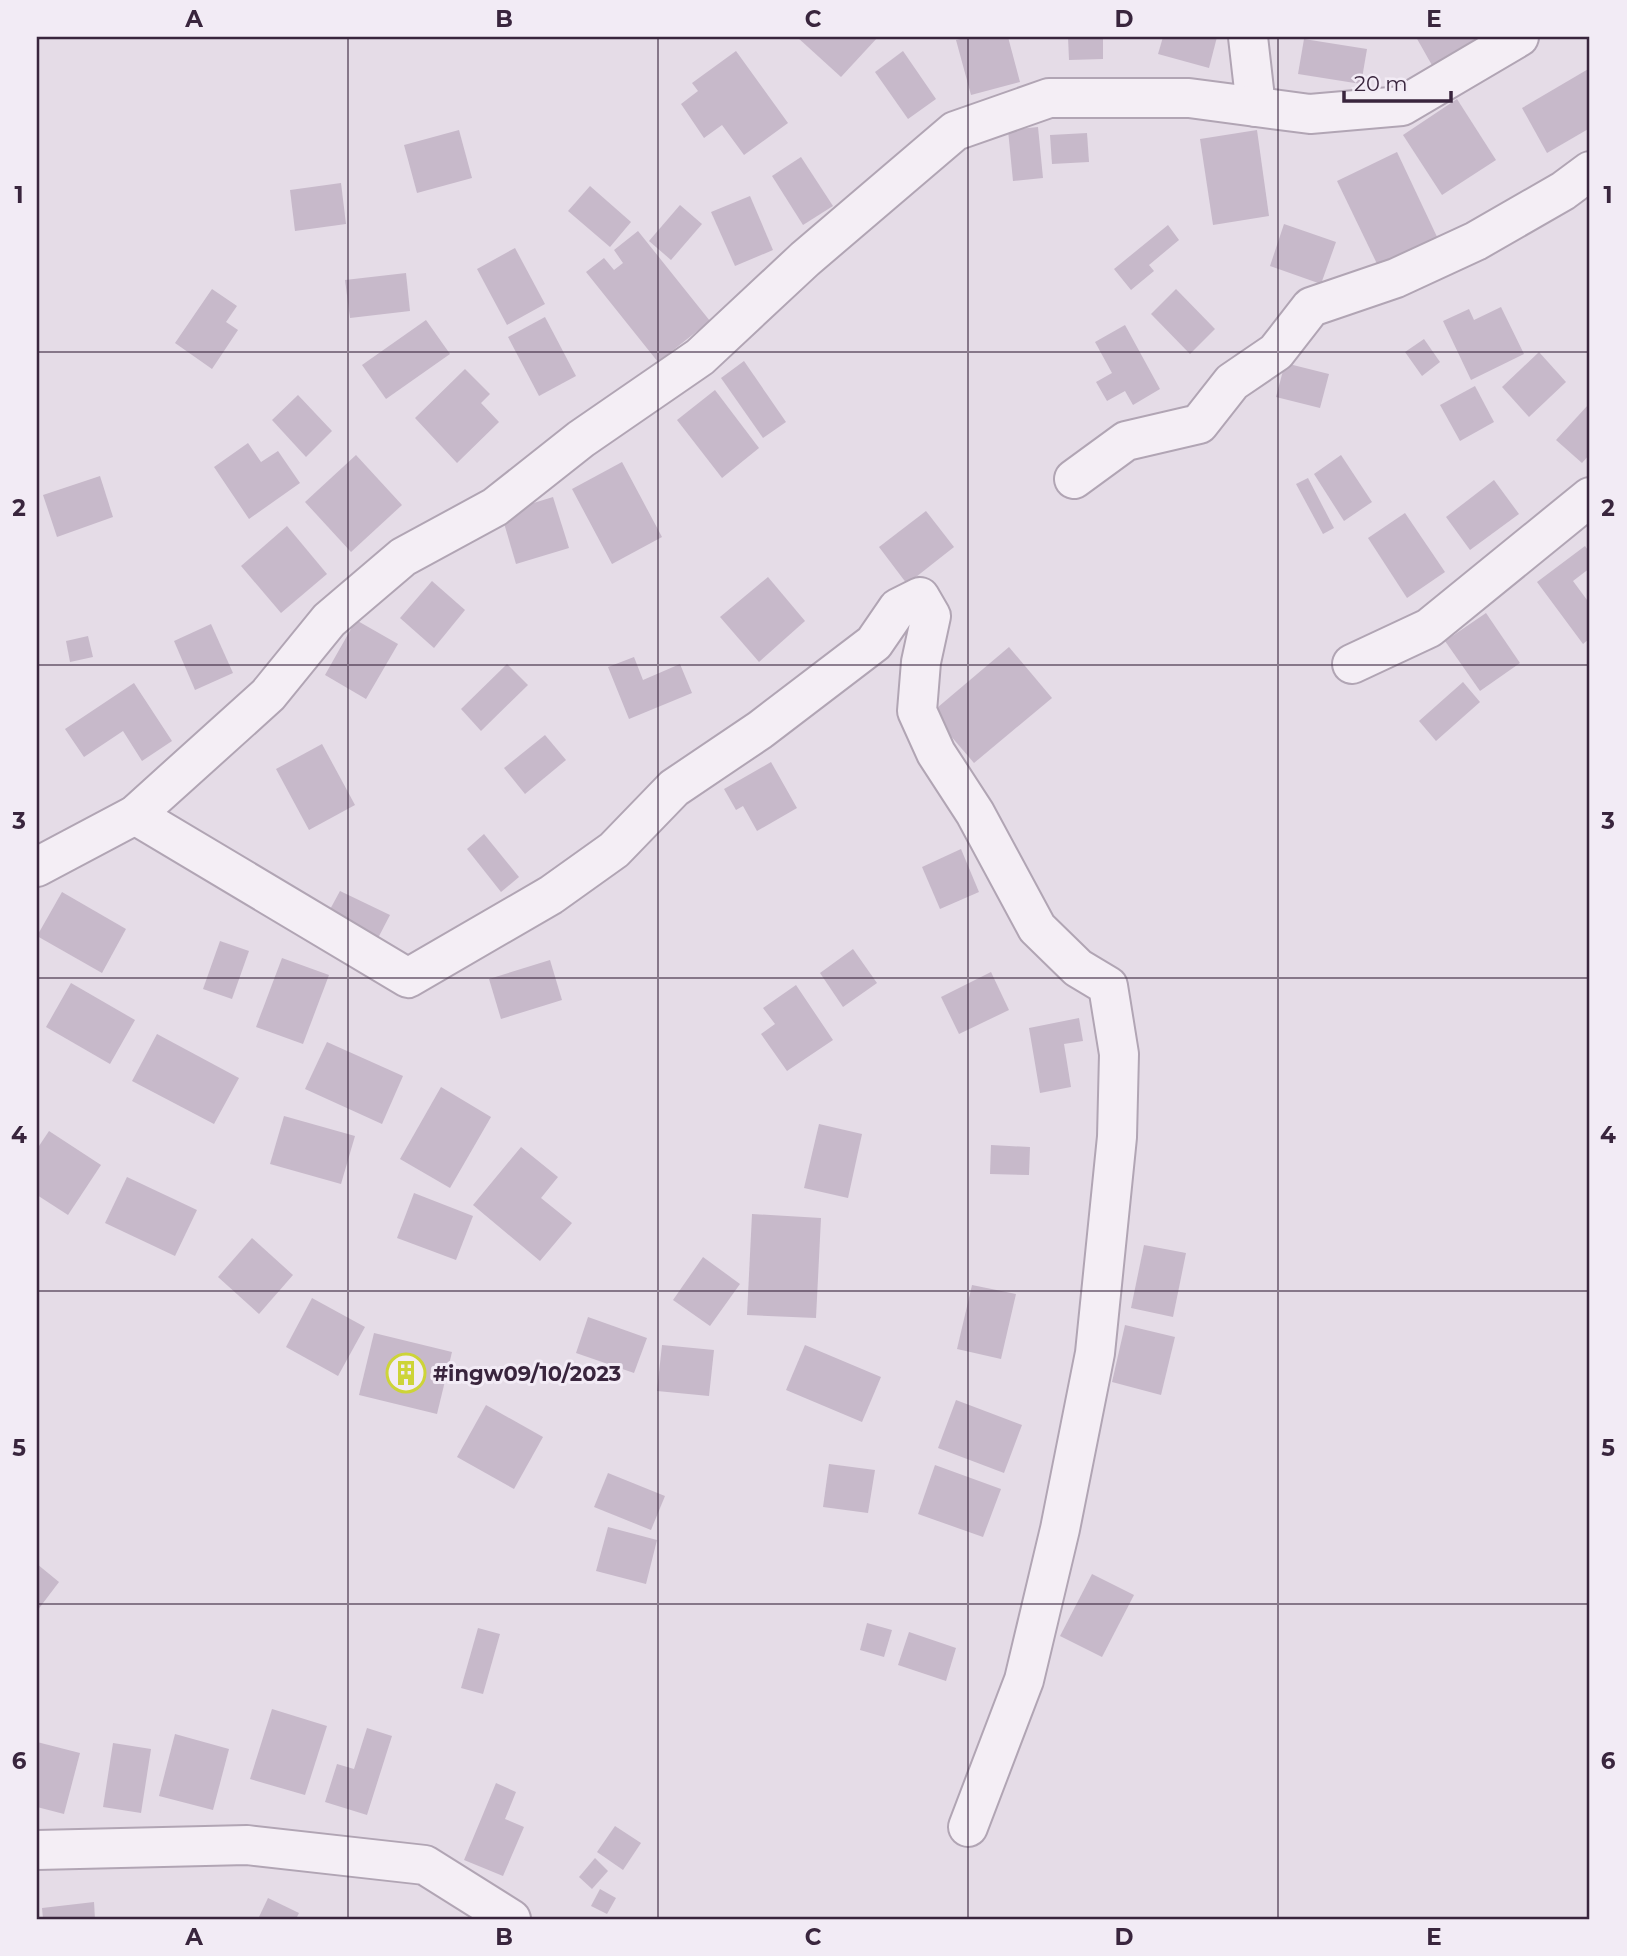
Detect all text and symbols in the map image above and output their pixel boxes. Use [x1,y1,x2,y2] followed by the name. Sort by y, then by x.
[184,5,203,33] text: A
[495,5,513,33] text: B
[805,5,822,33] text: C
[1115,5,1134,33] text: D
[1426,5,1442,33] text: E
[1344,60,1450,104] scale bar
[1354,71,1408,96] text: 20 m
[14,181,24,209] text: 1
[1603,181,1613,209] text: 1
[12,494,26,522] text: 2
[1601,494,1615,522] text: 2
[11,807,26,835] text: 3
[1600,807,1615,835] text: 3
[11,1121,27,1149] text: 4
[1600,1121,1616,1149] text: 4
[385,1352,427,1394] building icon: #ingw09/10/2023
[433,1361,621,1386] place label: #ingw09/10/2023
[12,1434,26,1462] text: 5
[1601,1434,1615,1462] text: 5
[12,1747,27,1775] text: 6
[1601,1747,1616,1775] text: 6
[184,1923,203,1951] text: A
[495,1923,513,1951] text: B
[805,1923,822,1951] text: C
[1115,1923,1134,1951] text: D
[1426,1923,1442,1951] text: E

